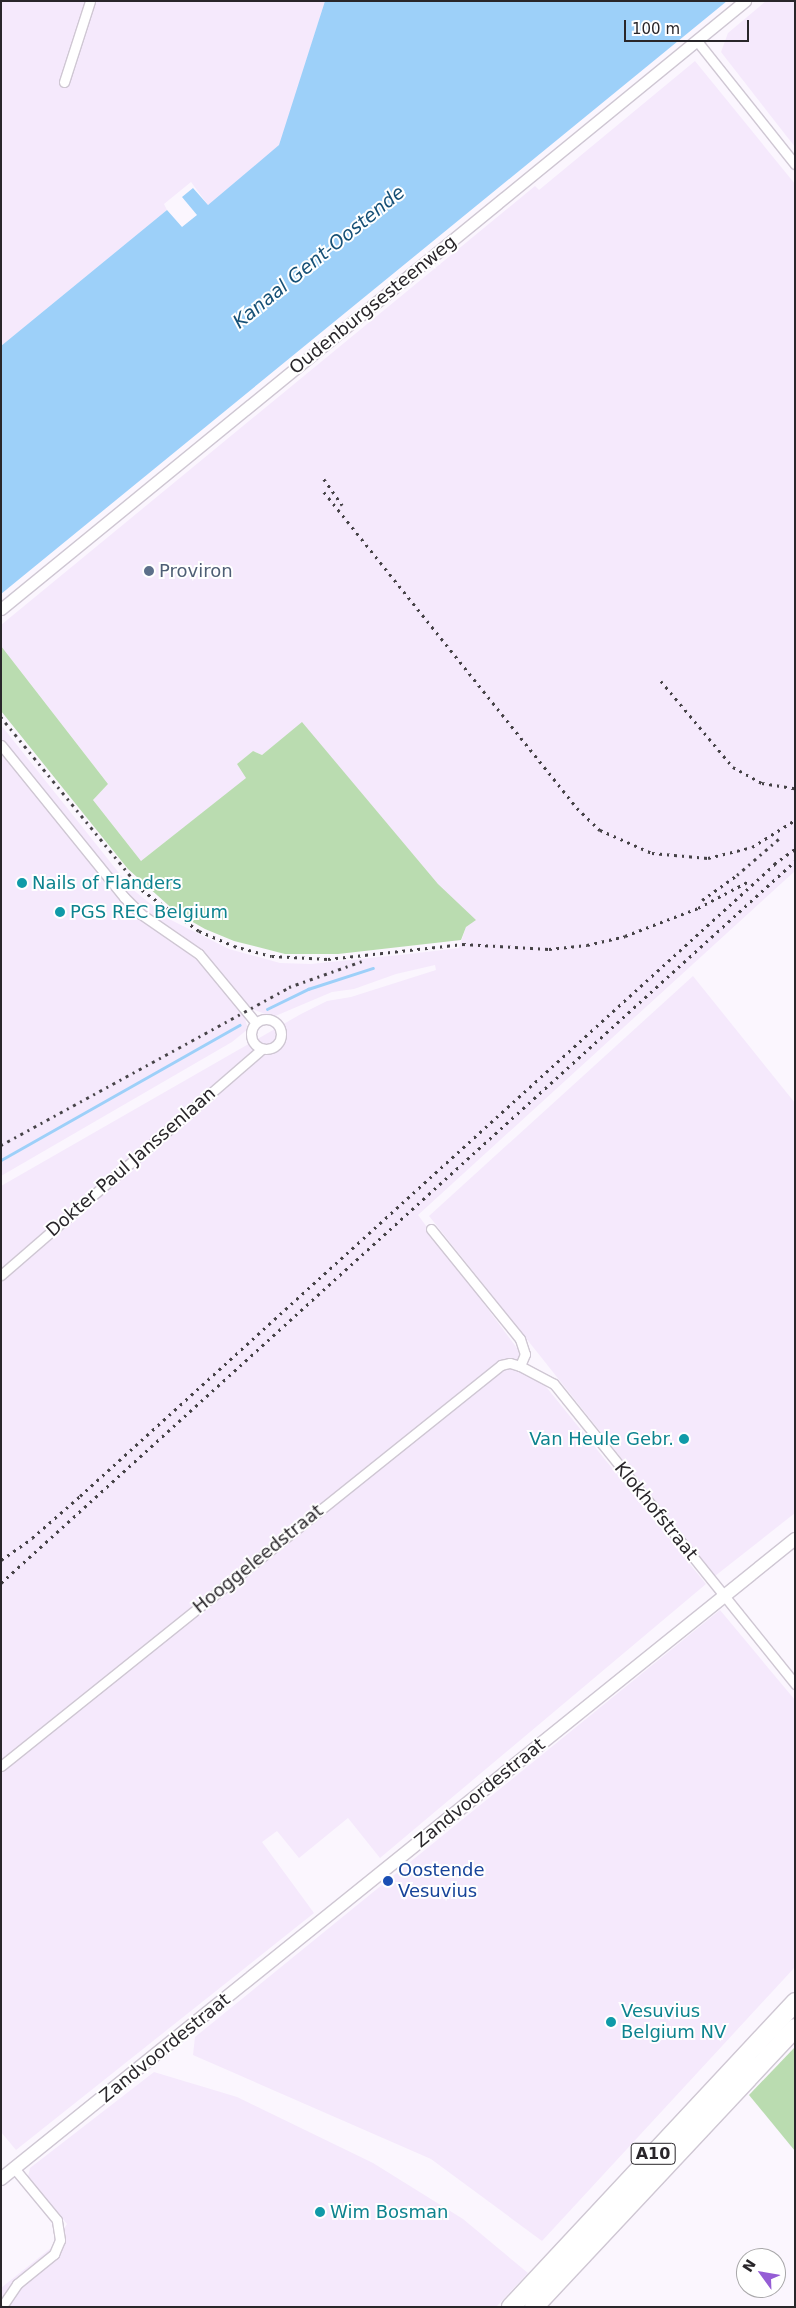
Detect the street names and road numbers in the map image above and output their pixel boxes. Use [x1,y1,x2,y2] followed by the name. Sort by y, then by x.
[285,231,461,379] street label: Oudenburgsesteenweg
[42,1083,220,1241] street label: Dokter Paul Janssenlaan
[610,1458,702,1564] street label: Klokhofstraat
[189,1500,327,1618] street label: Hooggeleedstraat
[410,1734,550,1852] street label: Zandvoordestraat
[95,1989,235,2107] street label: Zandvoordestraat
[630,2140,676,2168] road number: A10

